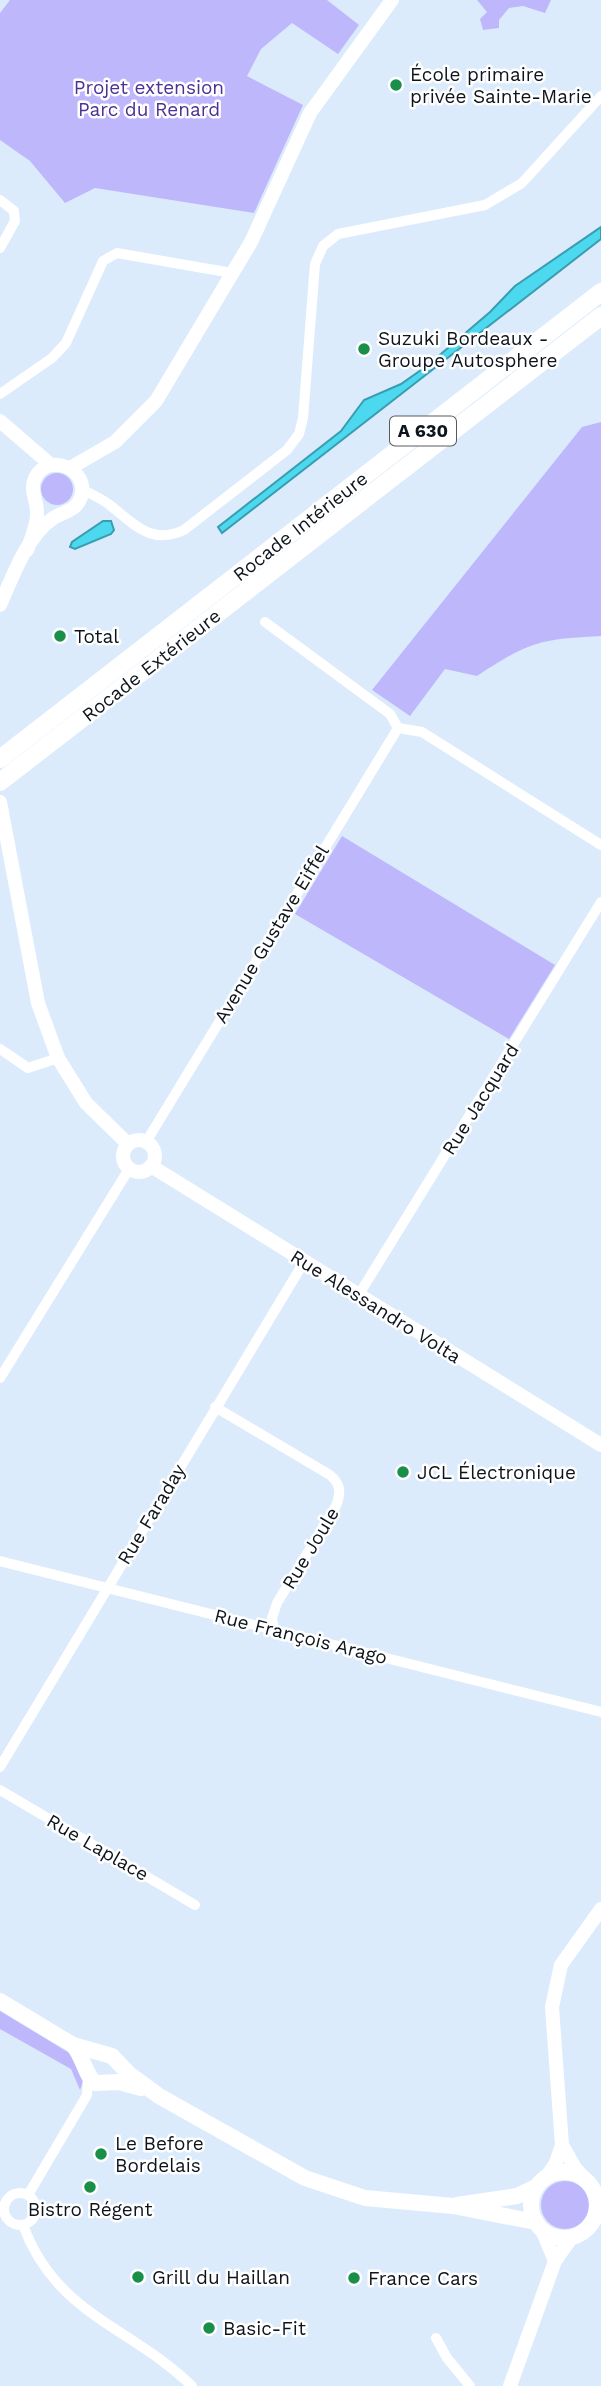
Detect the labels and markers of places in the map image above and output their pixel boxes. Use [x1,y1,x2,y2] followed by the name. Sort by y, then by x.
[410,63,592,108] place label: École primaire privée Sainte-Marie
[388,77,404,93] marker: École primaire privée Sainte-Marie
[378,327,557,372] place label: Suzuki Bordeaux - Groupe Autosphere
[356,341,372,357] marker: Suzuki Bordeaux - Groupe Autosphere
[74,625,119,648] place label: Total
[52,628,68,644] marker: Total
[417,1461,576,1484] place label: JCL Électronique
[395,1464,411,1480] marker: JCL Électronique
[115,2132,204,2177] place label: Le Before Bordelais
[93,2146,109,2162] marker: Le Before Bordelais
[82,2179,98,2195] marker: Bistro Régent
[28,2198,152,2221] place label: Bistro Régent
[152,2266,290,2289] place label: Grill du Haillan
[368,2267,478,2290] place label: France Cars
[130,2269,146,2285] marker: Grill du Haillan
[346,2270,362,2286] marker: France Cars
[223,2317,306,2340] place label: Basic-Fit
[201,2320,217,2336] marker: Basic-Fit

